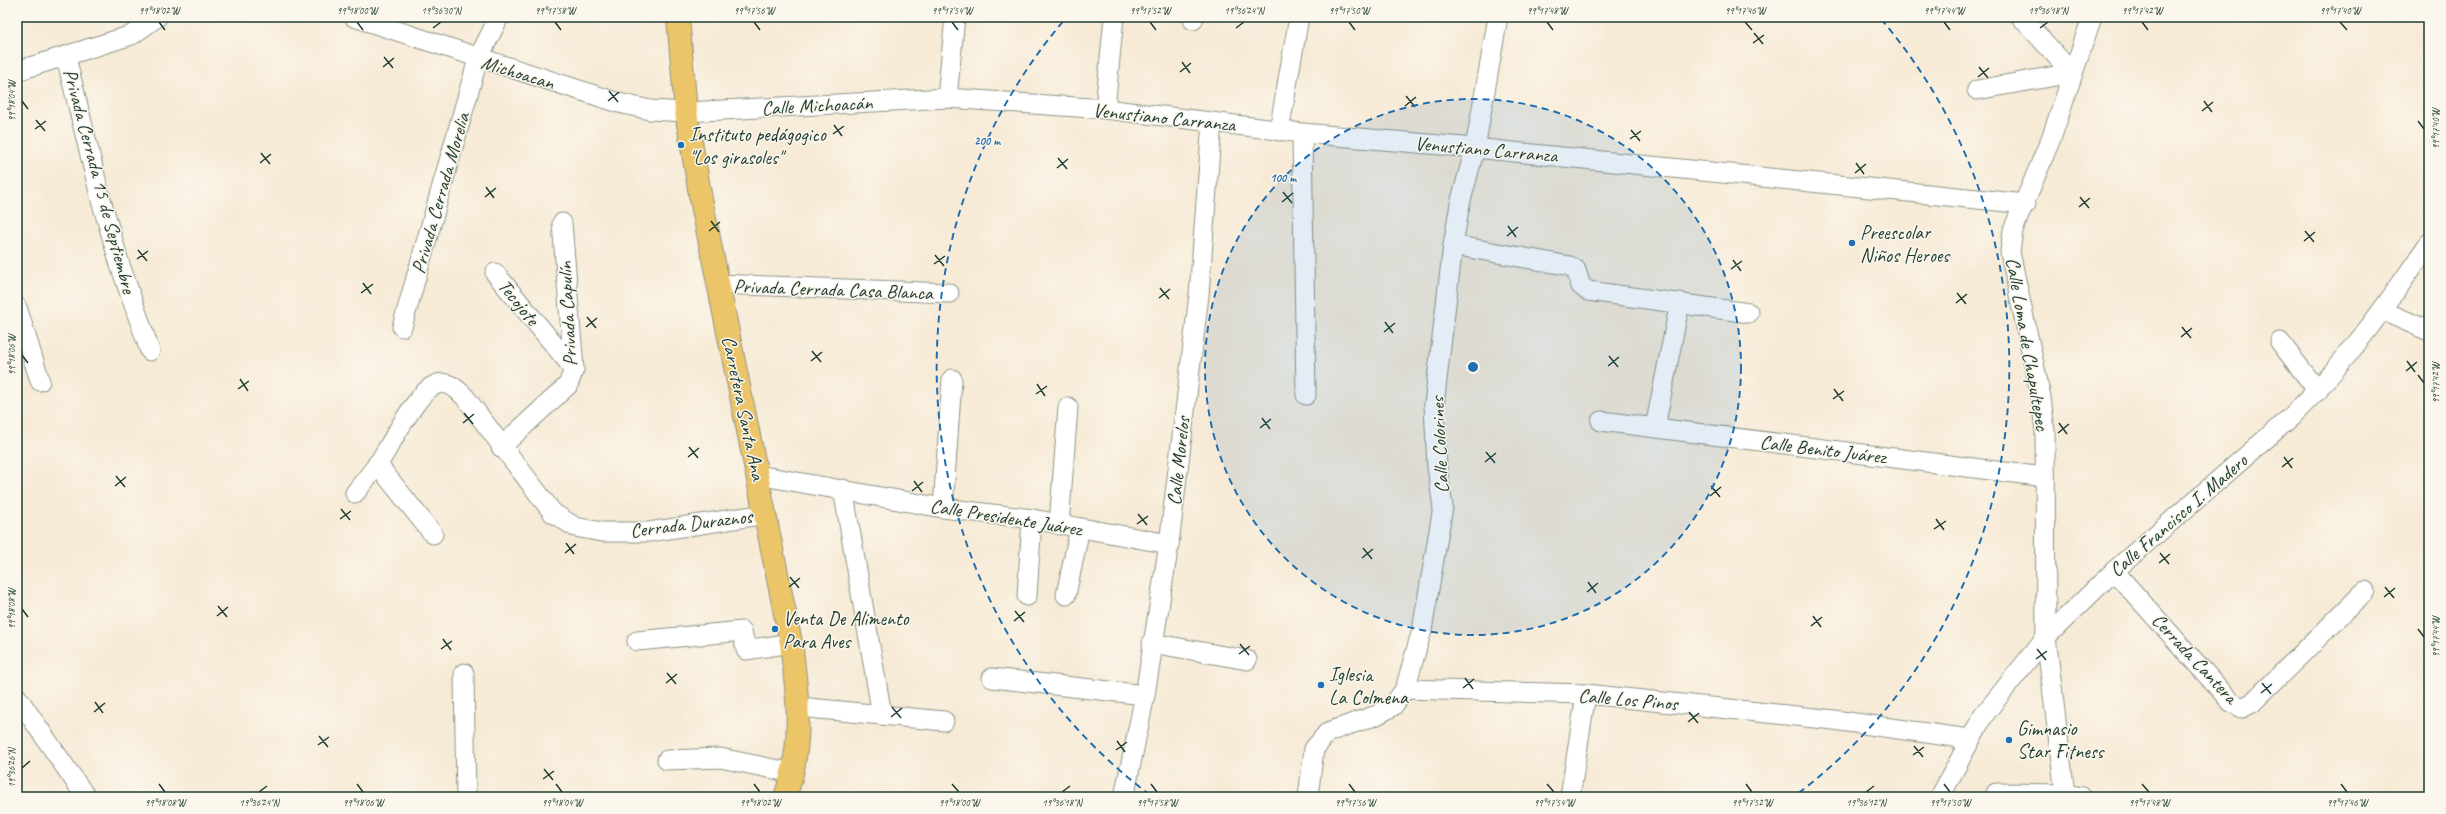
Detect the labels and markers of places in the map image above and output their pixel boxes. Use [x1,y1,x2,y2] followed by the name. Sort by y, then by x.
[689,122,827,170] place label: Instituto pedágogico "Los girasoles"
[676,140,686,150] marker: Instituto pedágogico "Los girasoles"
[1860,220,1951,268] place label: Preescolar Niños Heroes
[1847,238,1857,248] marker: Preescolar Niños Heroes
[1466,360,1480,374] centre of rings
[783,606,910,654] place label: Venta De Alimento Para Aves
[770,624,780,634] marker: Venta De Alimento Para Aves
[1329,662,1409,710] place label: Iglesia La Colmena
[1316,680,1326,690] marker: Iglesia La Colmena
[2017,716,2106,764] place label: Gimnasio Star Fitness
[2004,735,2014,745] marker: Gimnasio Star Fitness

